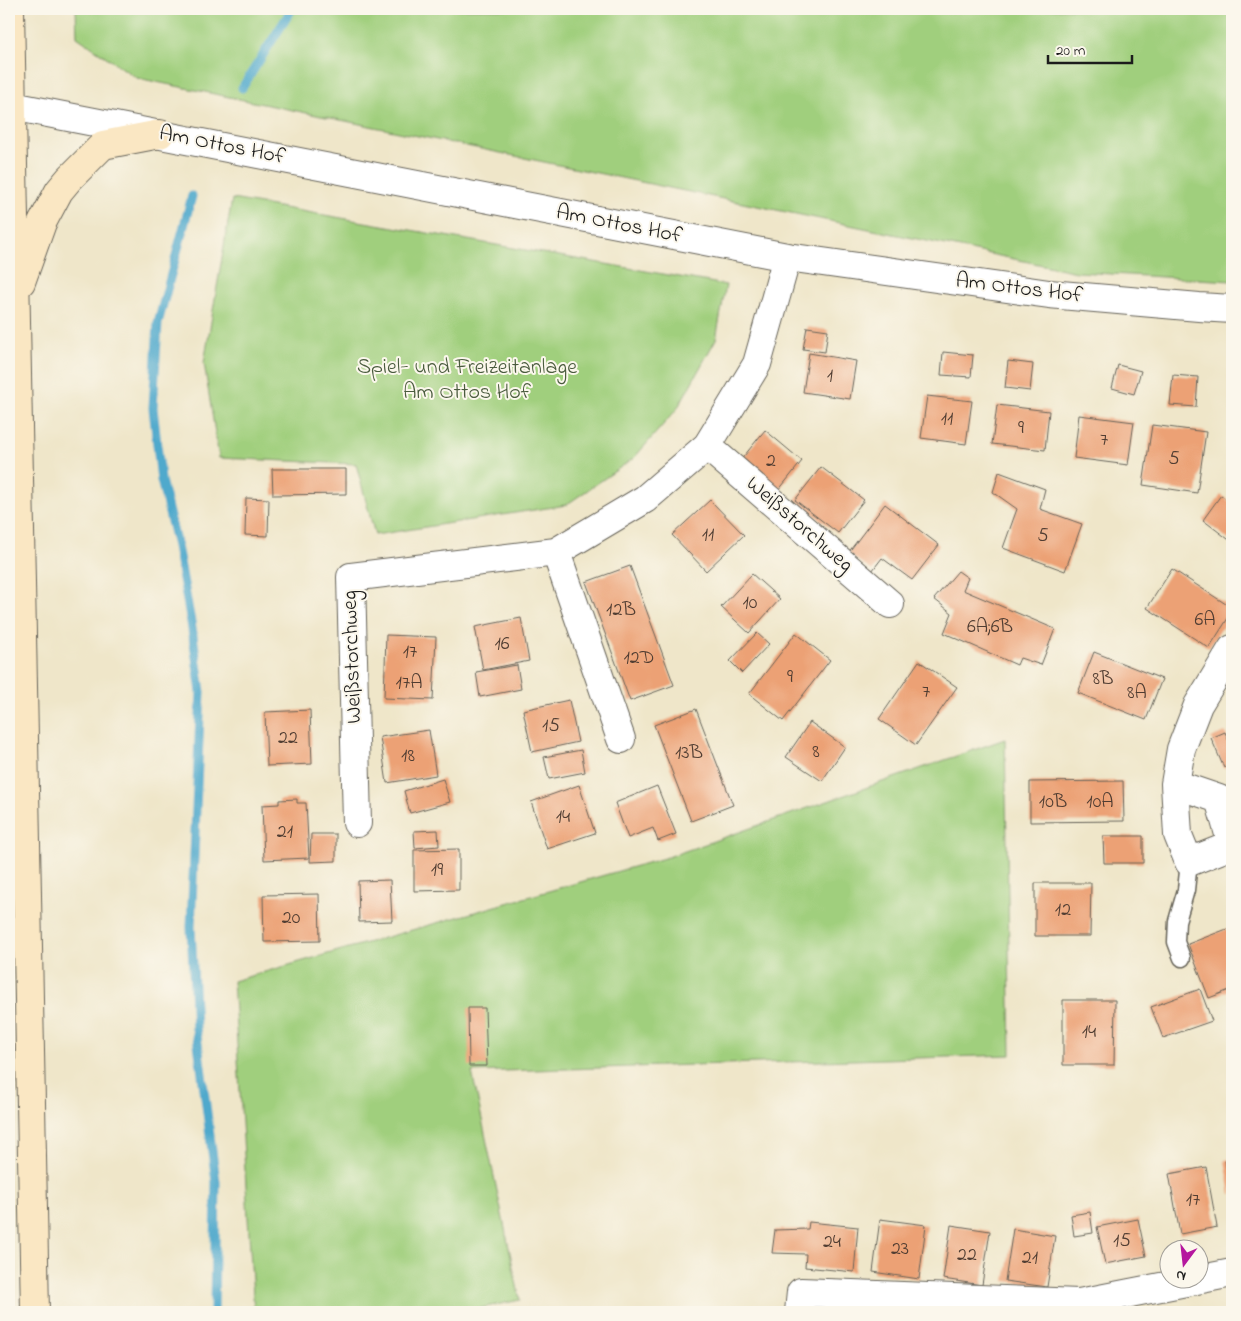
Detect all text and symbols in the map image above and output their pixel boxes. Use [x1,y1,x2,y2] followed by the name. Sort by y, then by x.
[1048,32,1132,64] scale bar
[1056,40,1086,62] text: 20 m
[156,118,289,174] street label: Am Ottos Hof
[553,197,686,253] street label: Am Ottos Hof
[954,265,1085,313] street label: Am Ottos Hof
[357,352,577,409] park label: Spiel- und Freizeitanlage Am Ottos Hof
[827,362,833,391] house number: 1
[941,405,953,434] house number: 11
[1018,414,1024,443] house number: 9
[1100,426,1108,455] house number: 7
[1168,445,1180,474] house number: 5
[766,447,776,476] house number: 2
[737,469,860,582] street label: Weißstorchweg
[702,521,714,550] house number: 11
[1037,522,1049,551] house number: 5
[743,589,758,618] house number: 10
[335,590,372,724] street label: Weißstorchweg
[606,596,636,625] house number: 12B
[1194,606,1216,635] house number: 6A
[967,613,1013,642] house number: 6A;6B
[494,630,510,659] house number: 16
[403,638,417,667] house number: 17
[624,644,654,673] house number: 12D
[787,663,793,692] house number: 9
[1093,665,1113,694] house number: 8B
[396,669,422,698] house number: 17A
[922,678,930,707] house number: 7
[1127,679,1147,708] house number: 8A
[542,712,560,741] house number: 15
[278,724,298,753] house number: 22
[812,738,820,767] house number: 8
[675,739,703,768] house number: 13B
[401,742,415,771] house number: 18
[1039,788,1067,817] house number: 10B
[1086,788,1114,817] house number: 10A
[556,803,570,832] house number: 14
[277,818,293,847] house number: 21
[431,856,443,885] house number: 19
[1055,896,1071,925] house number: 12
[282,904,301,933] house number: 20
[1082,1018,1096,1047] house number: 14
[1186,1186,1200,1215] house number: 17
[1113,1227,1131,1256] house number: 15
[823,1228,841,1257] house number: 24
[891,1235,909,1264] house number: 23
[1158,1238,1208,1288] north arrow
[957,1241,977,1270] house number: 22
[1022,1244,1038,1273] house number: 21
[1174,1264,1188,1286] text: N

